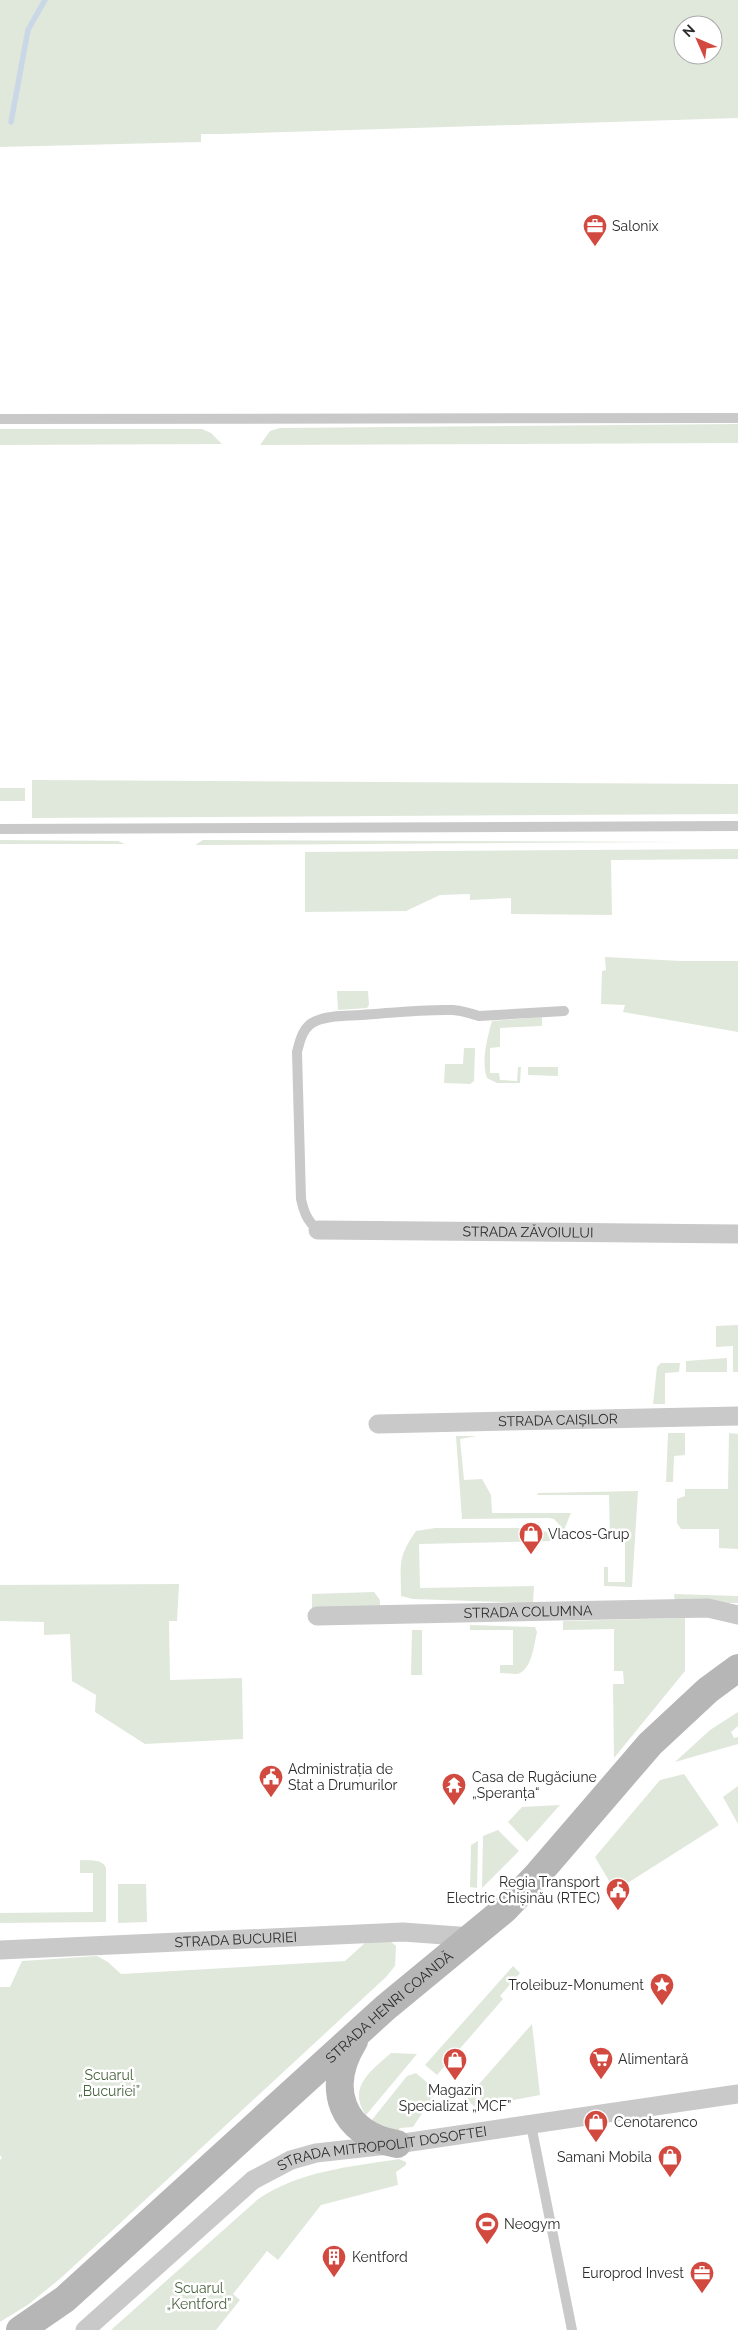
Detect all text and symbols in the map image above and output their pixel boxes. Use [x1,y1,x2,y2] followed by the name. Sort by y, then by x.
[673,15,723,65] north arrow
[679,21,698,40] text: N
[582,213,608,247] office icon: Salonix
[612,218,659,234] place label: Salonix
[462,1223,593,1241] street label: STRADA ZĂVOIULUI
[498,1411,618,1429] street label: STRADA CAIȘILOR
[518,1521,544,1555] shop icon: Vlacos-Grup
[548,1526,630,1542] place label: Vlacos-Grup
[463,1602,593,1621] street label: STRADA COLUMNA
[288,1761,398,1793] place label: Administrația de Stat a Drumurilor
[258,1764,284,1798] public building icon: Administrația de Stat a Drumurilor
[472,1769,597,1801] place label: Casa de Rugăciune „Speranța“
[441,1772,467,1806] temple icon: Casa de Rugăciune „Speranța“
[447,1874,600,1906] place label: Regia Transport Electric Chișinău (RTEC)
[605,1877,631,1911] public building icon: Regia Transport Electric Chișinău (RTEC)
[174,1929,297,1950] street label: STRADA BUCURIEI
[322,1946,456,2066] street label: STRADA HENRI COANDĂ
[649,1972,675,2006] place icon: Troleibuz-Monument
[508,1977,644,1993] place label: Troleibuz-Monument
[588,2046,614,2080] supermarket icon: Alimentară
[442,2047,468,2081] shop icon: Magazin Specializat „MCF”
[618,2051,688,2067] place label: Alimentară
[78,2067,140,2099] park label: Scuarul „Bucuriei”
[399,2082,511,2114] place label: Magazin Specializat „MCF”
[583,2109,609,2143] shop icon: Cenotarenco
[614,2114,698,2130] place label: Cenotarenco
[274,2123,488,2174] street label: STRADA MITROPOLIT DOSOFTEI
[657,2144,683,2178] shop icon: Samani Mobila
[557,2149,652,2165] place label: Samani Mobila
[474,2211,500,2245] sports icon: Neogym
[504,2216,560,2232] place label: Neogym
[321,2244,347,2278] building icon: Kentford
[352,2249,408,2265] place label: Kentford
[689,2260,715,2294] office icon: Europrod Invest
[582,2265,684,2281] place label: Europrod Invest
[167,2280,231,2312] park label: Scuarul „Kentford”

